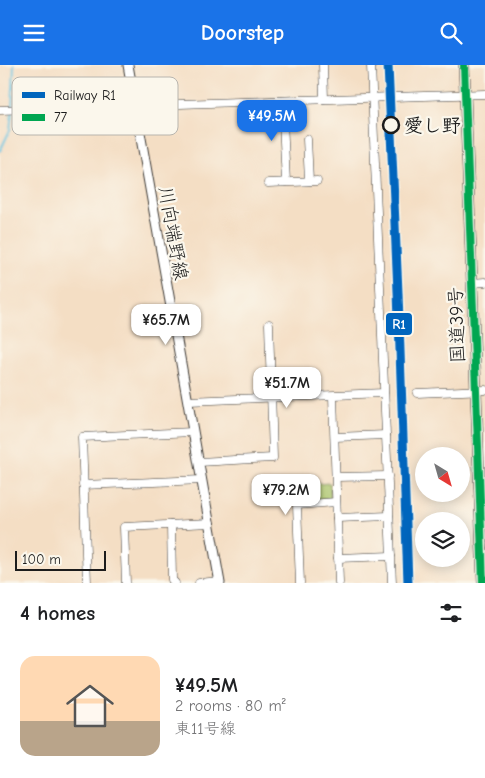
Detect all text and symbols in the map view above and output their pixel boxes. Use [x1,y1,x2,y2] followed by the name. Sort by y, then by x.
[20,19,48,47] icon: menu
[437,19,465,47] icon: search
[201,20,284,46] text: Doorstep
[12,77,178,135] legend
[54,87,116,104] text: Railway R1
[231,99,313,142] pin: ¥49.5M
[248,107,296,125] text: ¥49.5M
[54,109,68,126] text: 77
[404,115,461,137] place label: 愛し野
[382,116,400,134] marker: 愛し野
[154,184,192,282] street label: 川向端野線
[445,286,469,364] street label: 国道39号
[125,303,207,346] pin: ¥65.7M
[142,311,190,329] text: ¥65.7M
[385,312,413,336] line badge: R1
[392,316,406,333] text: R1
[246,367,328,409] pin: ¥51.7M
[264,374,310,392] text: ¥51.7M
[415,447,470,503] north arrow
[415,447,470,567] map controls
[245,473,327,516] pin: ¥79.2M
[263,481,309,499] text: ¥79.2M
[415,512,470,567] button: layers
[15,548,106,571] scale bar
[22,551,61,568] text: 100 m
[437,599,465,627] icon: filters
[20,601,95,625] text: 4 homes
[175,673,238,697] text: ¥49.5M
[60,676,120,736] icon: home
[175,697,286,715] text: 2 rooms · 80 m²
[175,720,236,738] text: 東11号線

